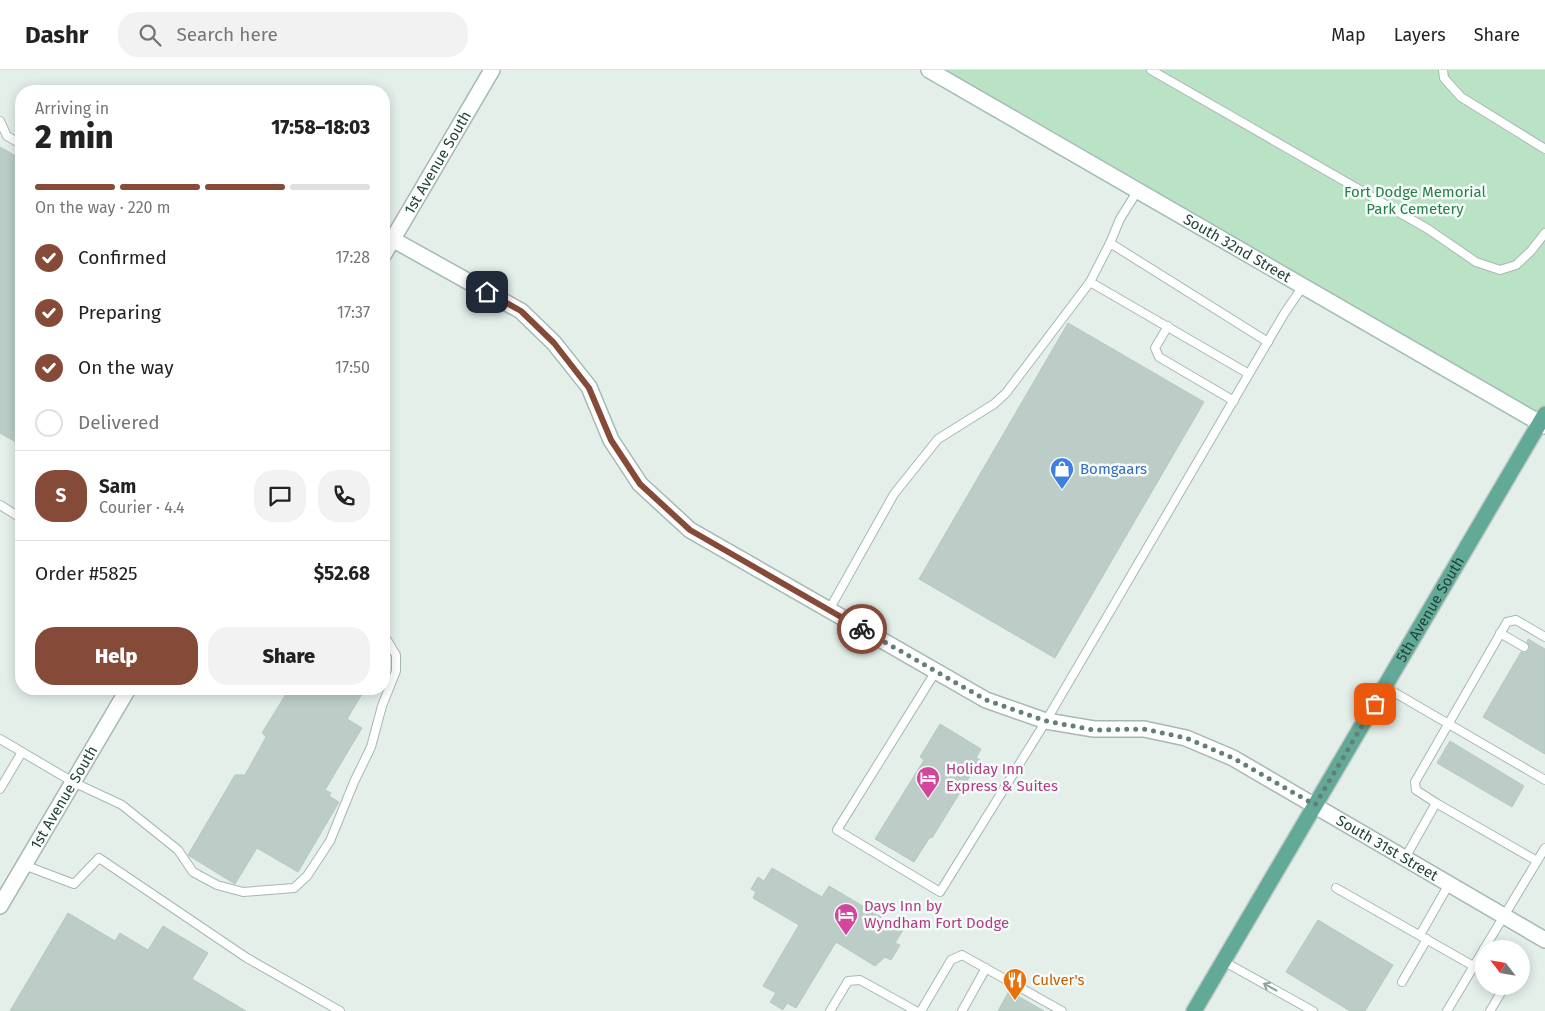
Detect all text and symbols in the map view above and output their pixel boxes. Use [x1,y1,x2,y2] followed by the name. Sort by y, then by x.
[118,12,468,57] search box
[25,21,88,49] text: Dashr
[136,21,164,49] icon: search
[176,23,278,46] text: Search here
[1331,24,1366,46] text: Map
[1394,24,1446,46] text: Layers
[1474,24,1520,46] text: Share
[35,99,109,118] text: Arriving in
[400,108,475,217] street label: 1st Avenue South
[271,116,370,139] text: 17:58–18:03
[35,118,113,156] text: 2 min
[1344,183,1486,218] park label: Fort Dodge Memorial Park Cemetery
[35,198,170,217] text: On the way · 220 m
[1180,210,1295,287] street label: South 32nd Street
[35,244,63,272] icon: check
[78,246,167,269] text: Confirmed
[335,248,370,267] text: 17:28
[466,271,508,313] pin
[473,278,501,306] icon: home
[35,299,63,327] icon: check
[78,301,161,324] text: Preparing
[337,303,370,322] text: 17:37
[35,354,63,382] icon: check
[78,356,174,379] text: On the way
[335,358,370,377] text: 17:50
[78,411,160,434] text: Delivered
[1049,456,1075,490] shop icon: Bomgaars
[1080,460,1147,478] place label: Bomgaars
[254,470,306,522] button: chat
[318,470,370,522] button: phone
[99,475,136,498] text: Sam
[56,484,66,507] text: S
[99,498,185,517] text: Courier · 4.4
[1392,553,1468,665] street label: 5th Avenue South
[35,562,138,585] text: Order #5825
[314,562,370,585] text: $52.68
[837,604,887,654] courier
[848,615,876,643] icon: bike
[35,627,198,685] button: Help
[208,627,370,685] button: Share
[1354,683,1396,725] pin
[1361,690,1389,718] icon: bag
[27,743,101,852] street label: 1st Avenue South
[946,760,1058,795] place label: Holiday Inn Express & Suites
[915,765,941,799] hotel icon: Holiday Inn Express & Suites
[1333,811,1442,885] street label: South 31st Street
[864,897,1009,932] place label: Days Inn by Wyndham Fort Dodge
[833,902,859,936] hotel icon: Days Inn by Wyndham Fort Dodge
[1475,940,1530,995] north arrow
[1475,940,1530,995] map controls
[1002,967,1028,1001] restaurant icon: Culver's
[1032,971,1085,989] place label: Culver's
[1263,982,1278,991] one-way arrow

